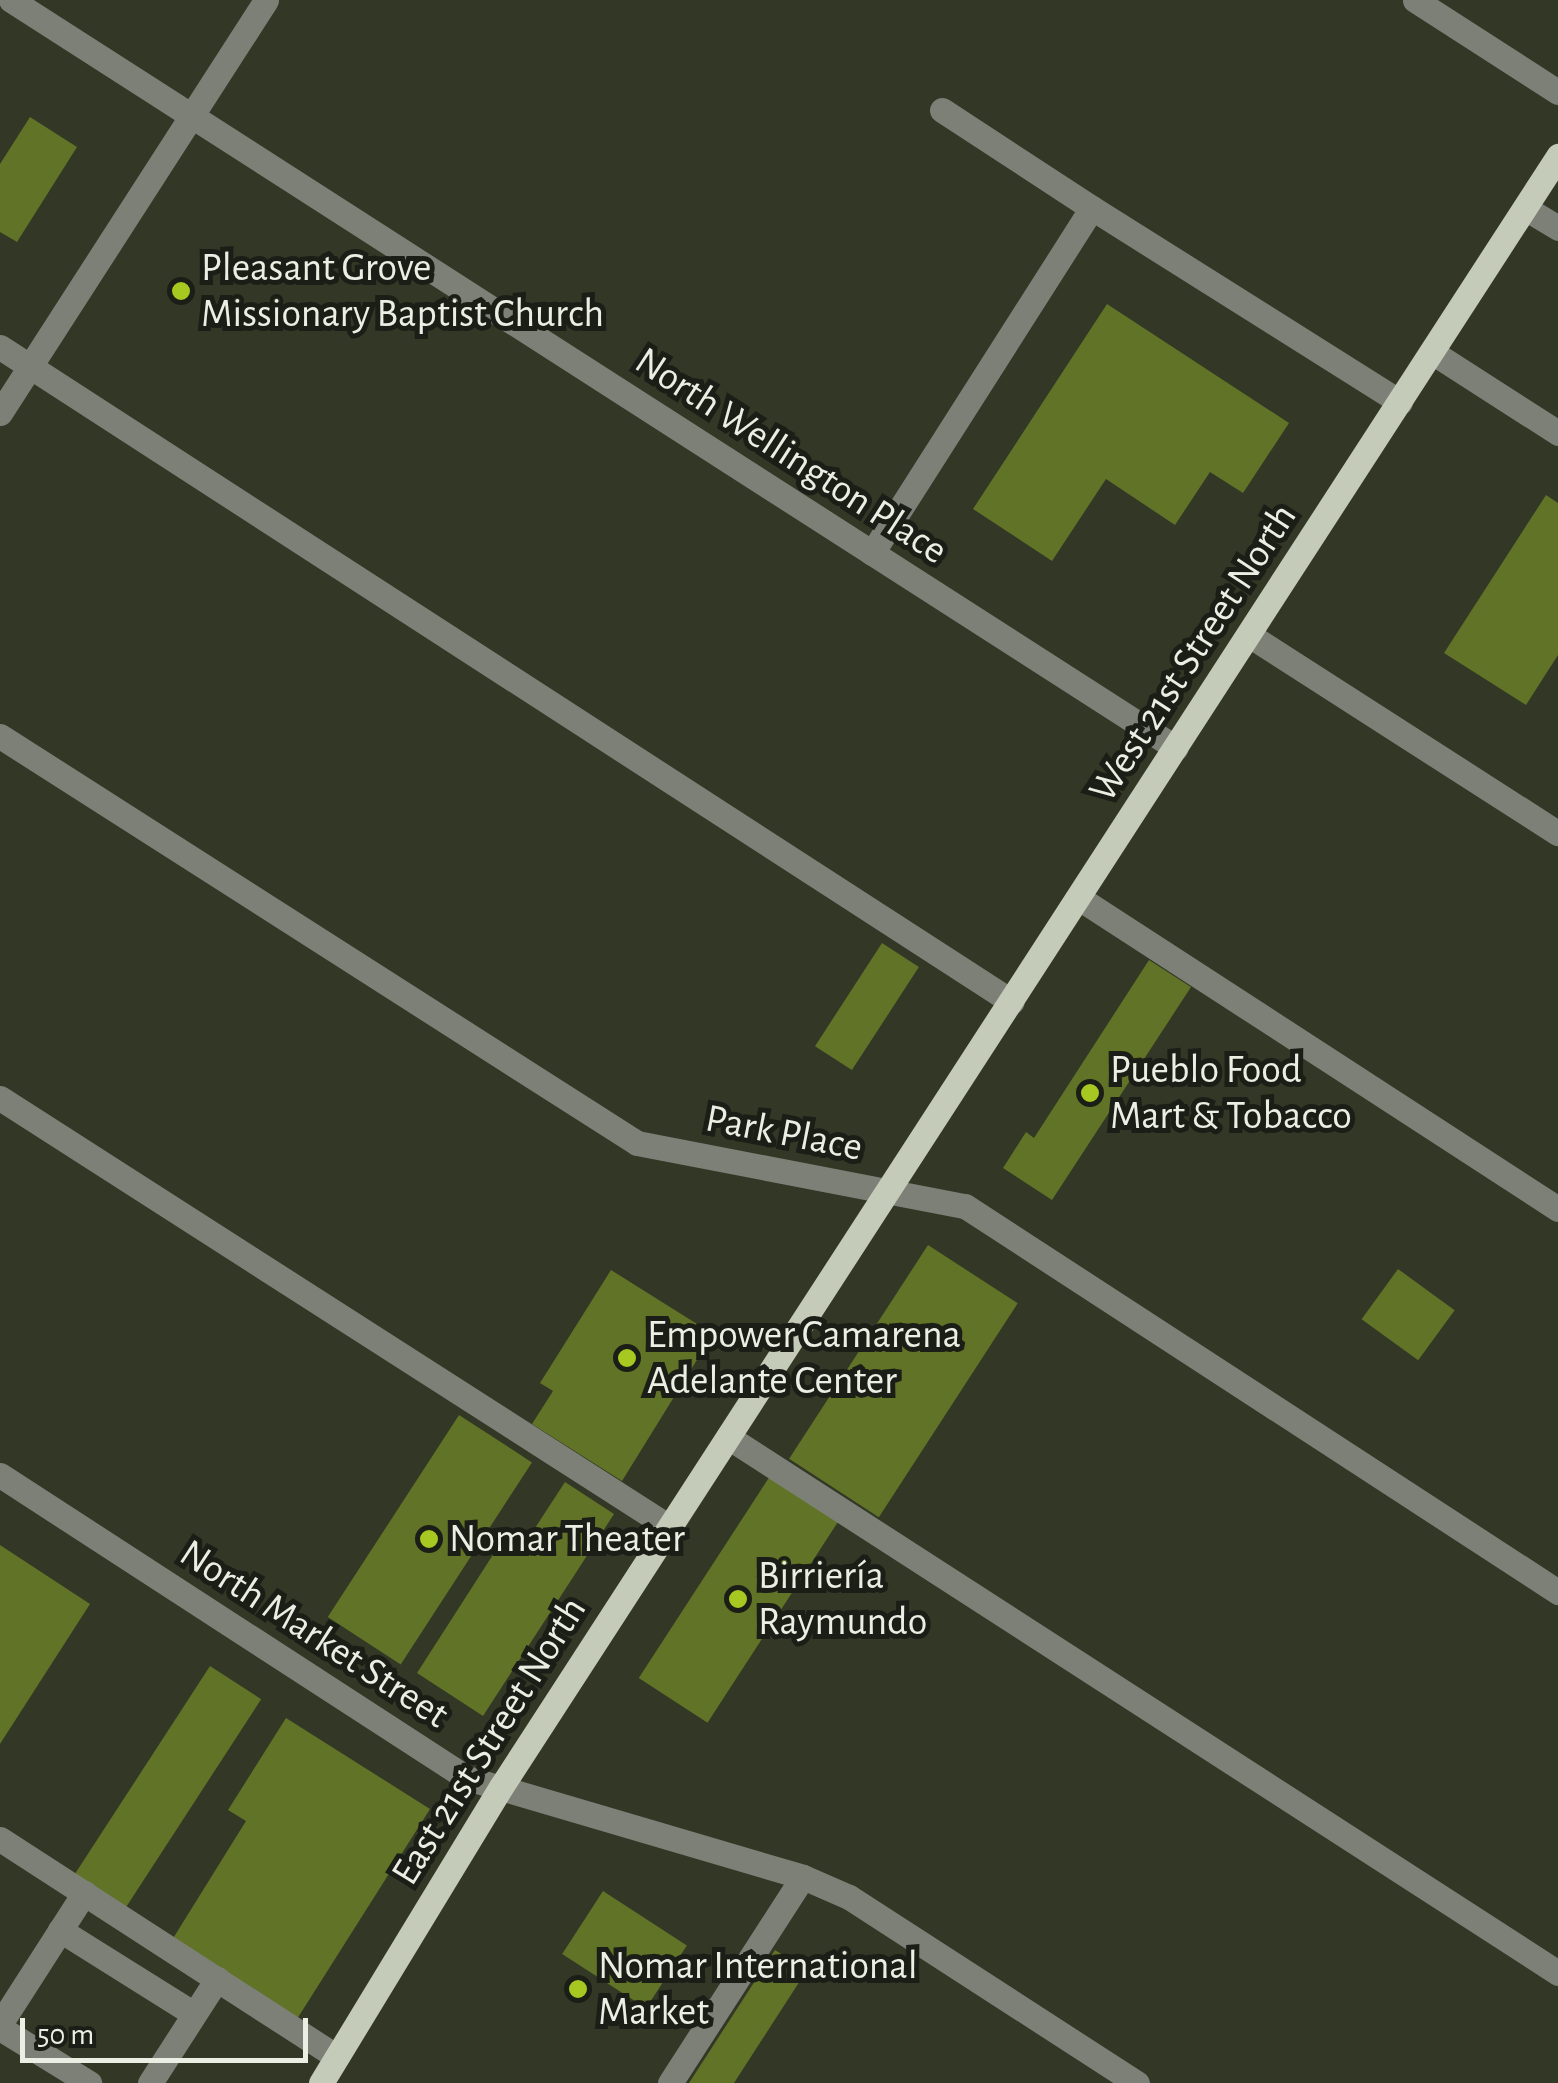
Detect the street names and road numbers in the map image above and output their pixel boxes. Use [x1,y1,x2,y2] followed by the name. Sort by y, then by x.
[626,337,956,575] street label: North Wellington Place
[1079,495,1307,811] street label: West 21st Street North
[702,1094,866,1172] street label: Park Place
[171,1529,457,1739] street label: North Market Street
[381,1588,597,1894] street label: East 21st Street North

